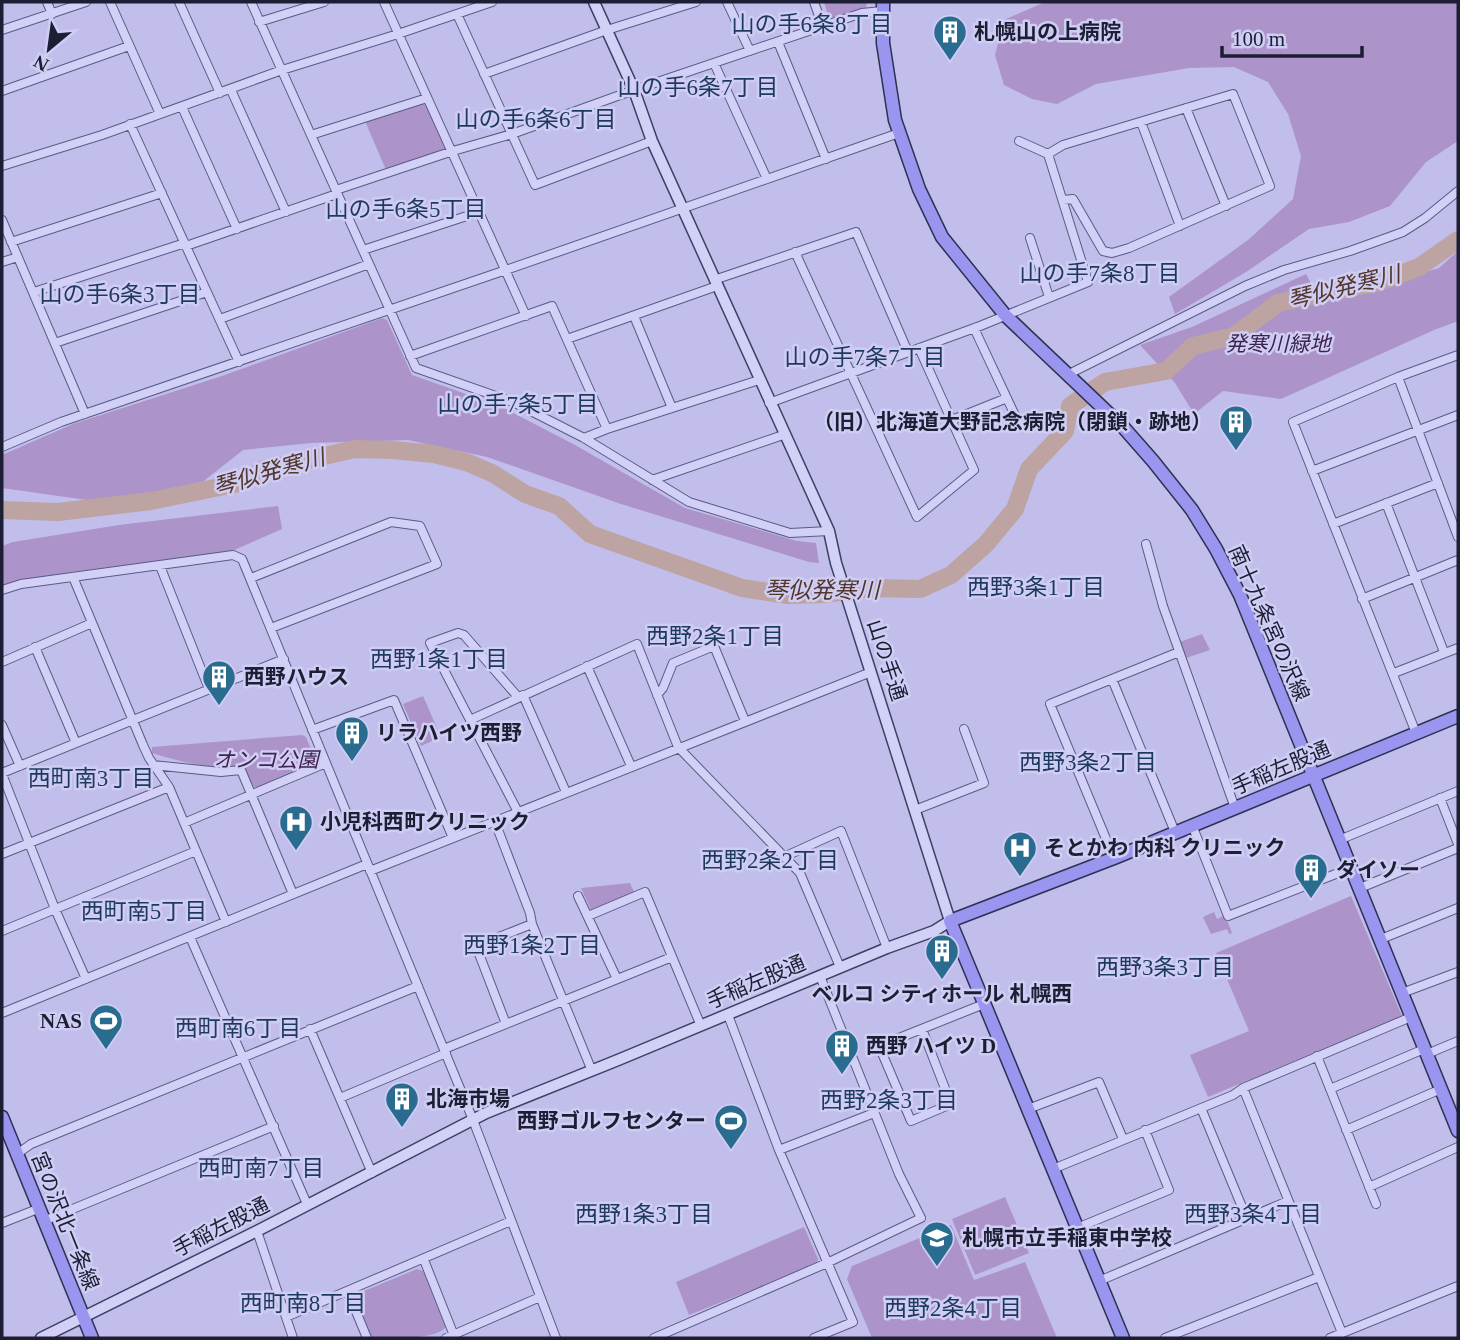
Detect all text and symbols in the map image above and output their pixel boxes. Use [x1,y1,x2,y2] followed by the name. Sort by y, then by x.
[732,12,893,37] district label: 山の手6条8丁目
[931,13,969,62] building icon: 札幌山の上病院
[14,14,84,84] north arrow
[1222,14,1362,58] scale bar
[974,20,1121,44] place label: 札幌山の上病院
[1232,27,1285,51] text: 100 m
[30,51,52,76] text: N
[618,75,779,100] district label: 山の手6条7丁目
[456,107,617,132] district label: 山の手6条6丁目
[326,197,487,222] district label: 山の手6条5丁目
[1020,261,1181,286] district label: 山の手7条8丁目
[1285,261,1406,314] water label: 琴似発寒川
[40,282,201,307] district label: 山の手6条3丁目
[1226,332,1332,356] park label: 発寒川緑地
[785,345,946,370] district label: 山の手7条7丁目
[438,392,599,417] district label: 山の手7条5丁目
[1217,403,1255,452] building icon: （旧）北海道大野記念病院（閉鎖・跡地）
[813,410,1212,434] place label: （旧）北海道大野記念病院（閉鎖・跡地）
[210,444,331,500] water label: 琴似発寒川
[1224,541,1314,705] street label: 南十九条宮の沢線
[967,575,1105,600] district label: 西野3条1丁目
[765,578,883,603] water label: 琴似発寒川
[863,616,911,704] street label: 山の手通
[646,624,784,649] district label: 西野2条1丁目
[370,647,508,672] district label: 西野1条1丁目
[200,658,238,707] building icon: 西野ハウス
[244,665,349,689] place label: 西野ハウス
[333,714,371,763] building icon: リラハイツ西野
[376,721,522,745] place label: リラハイツ西野
[1228,736,1334,800] street label: 手稲左股通
[214,748,321,772] park label: オンコ公園
[1019,750,1157,775] district label: 西野3条2丁目
[28,766,154,791] district label: 西町南3丁目
[277,803,315,852] hospital icon: 小児科西町クリニック
[320,810,530,834] place label: 小児科西町クリニック
[1001,829,1039,878] hospital icon: そとかわ 内科 クリニック
[1044,836,1286,860] place label: そとかわ 内科 クリニック
[701,848,839,873] district label: 西野2条2丁目
[1292,851,1330,900] building icon: ダイソー
[1336,858,1420,882] place label: ダイソー
[81,899,207,924] district label: 西町南5丁目
[923,932,961,981] building icon: ベルコ シティホール 札幌西
[463,933,601,958] district label: 西野1条2丁目
[703,950,809,1014] street label: 手稲左股通
[1096,955,1234,980] district label: 西野3条3丁目
[812,982,1072,1006] place label: ベルコ シティホール 札幌西
[87,1002,125,1051] sports icon: NAS
[40,1009,82,1033] place label: NAS
[175,1016,301,1041] district label: 西町南6丁目
[823,1027,861,1076] building icon: 西野 ハイツ D
[866,1034,996,1058] place label: 西野 ハイツ D
[383,1080,421,1129] building icon: 北海市場
[426,1087,510,1111] place label: 北海市場
[820,1088,958,1113] district label: 西野2条3丁目
[712,1102,750,1151] sports icon: 西野ゴルフセンター
[517,1109,706,1133] place label: 西野ゴルフセンター
[26,1148,104,1294] street label: 宮の沢北一条線
[198,1156,324,1181] district label: 西町南7丁目
[169,1192,273,1262] street label: 手稲左股通
[575,1202,713,1227] district label: 西野1条3丁目
[1184,1202,1322,1227] district label: 西野3条4丁目
[918,1219,956,1268] school or university icon: 札幌市立手稲東中学校
[962,1226,1172,1250] place label: 札幌市立手稲東中学校
[240,1291,366,1316] district label: 西町南8丁目
[884,1296,1022,1321] district label: 西野2条4丁目

